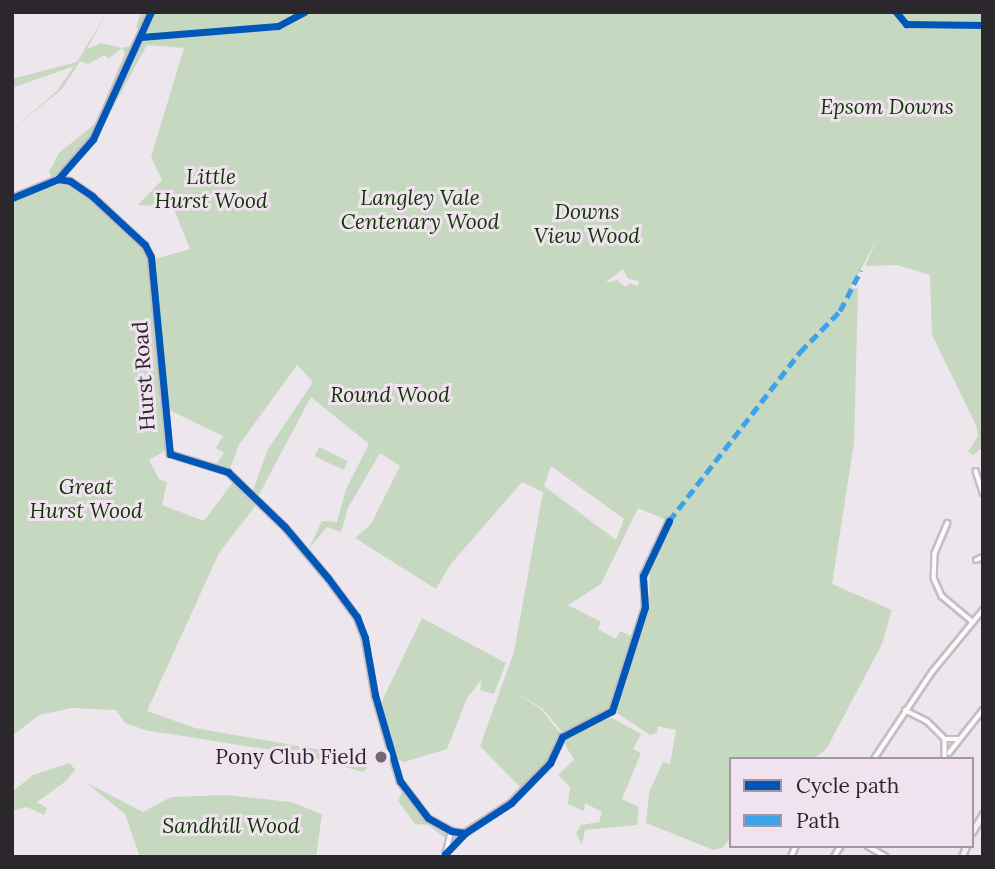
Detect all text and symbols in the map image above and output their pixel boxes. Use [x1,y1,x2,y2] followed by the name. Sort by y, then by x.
[820,94,954,120] park label: Epsom Downs
[154,164,268,214] park label: Little Hurst Wood
[341,185,499,235] park label: Langley Vale Centenary Wood
[534,199,640,249] park label: Downs View Wood
[128,320,160,432] street label: Hurst Road
[330,382,450,408] park label: Round Wood
[29,474,143,524] park label: Great Hurst Wood
[215,744,367,770] place label: Pony Club Field
[373,749,389,765] marker: Pony Club Field
[729,757,974,848] legend
[796,772,899,799] text: Cycle path
[796,807,840,834] text: Path
[162,813,300,839] park label: Sandhill Wood

